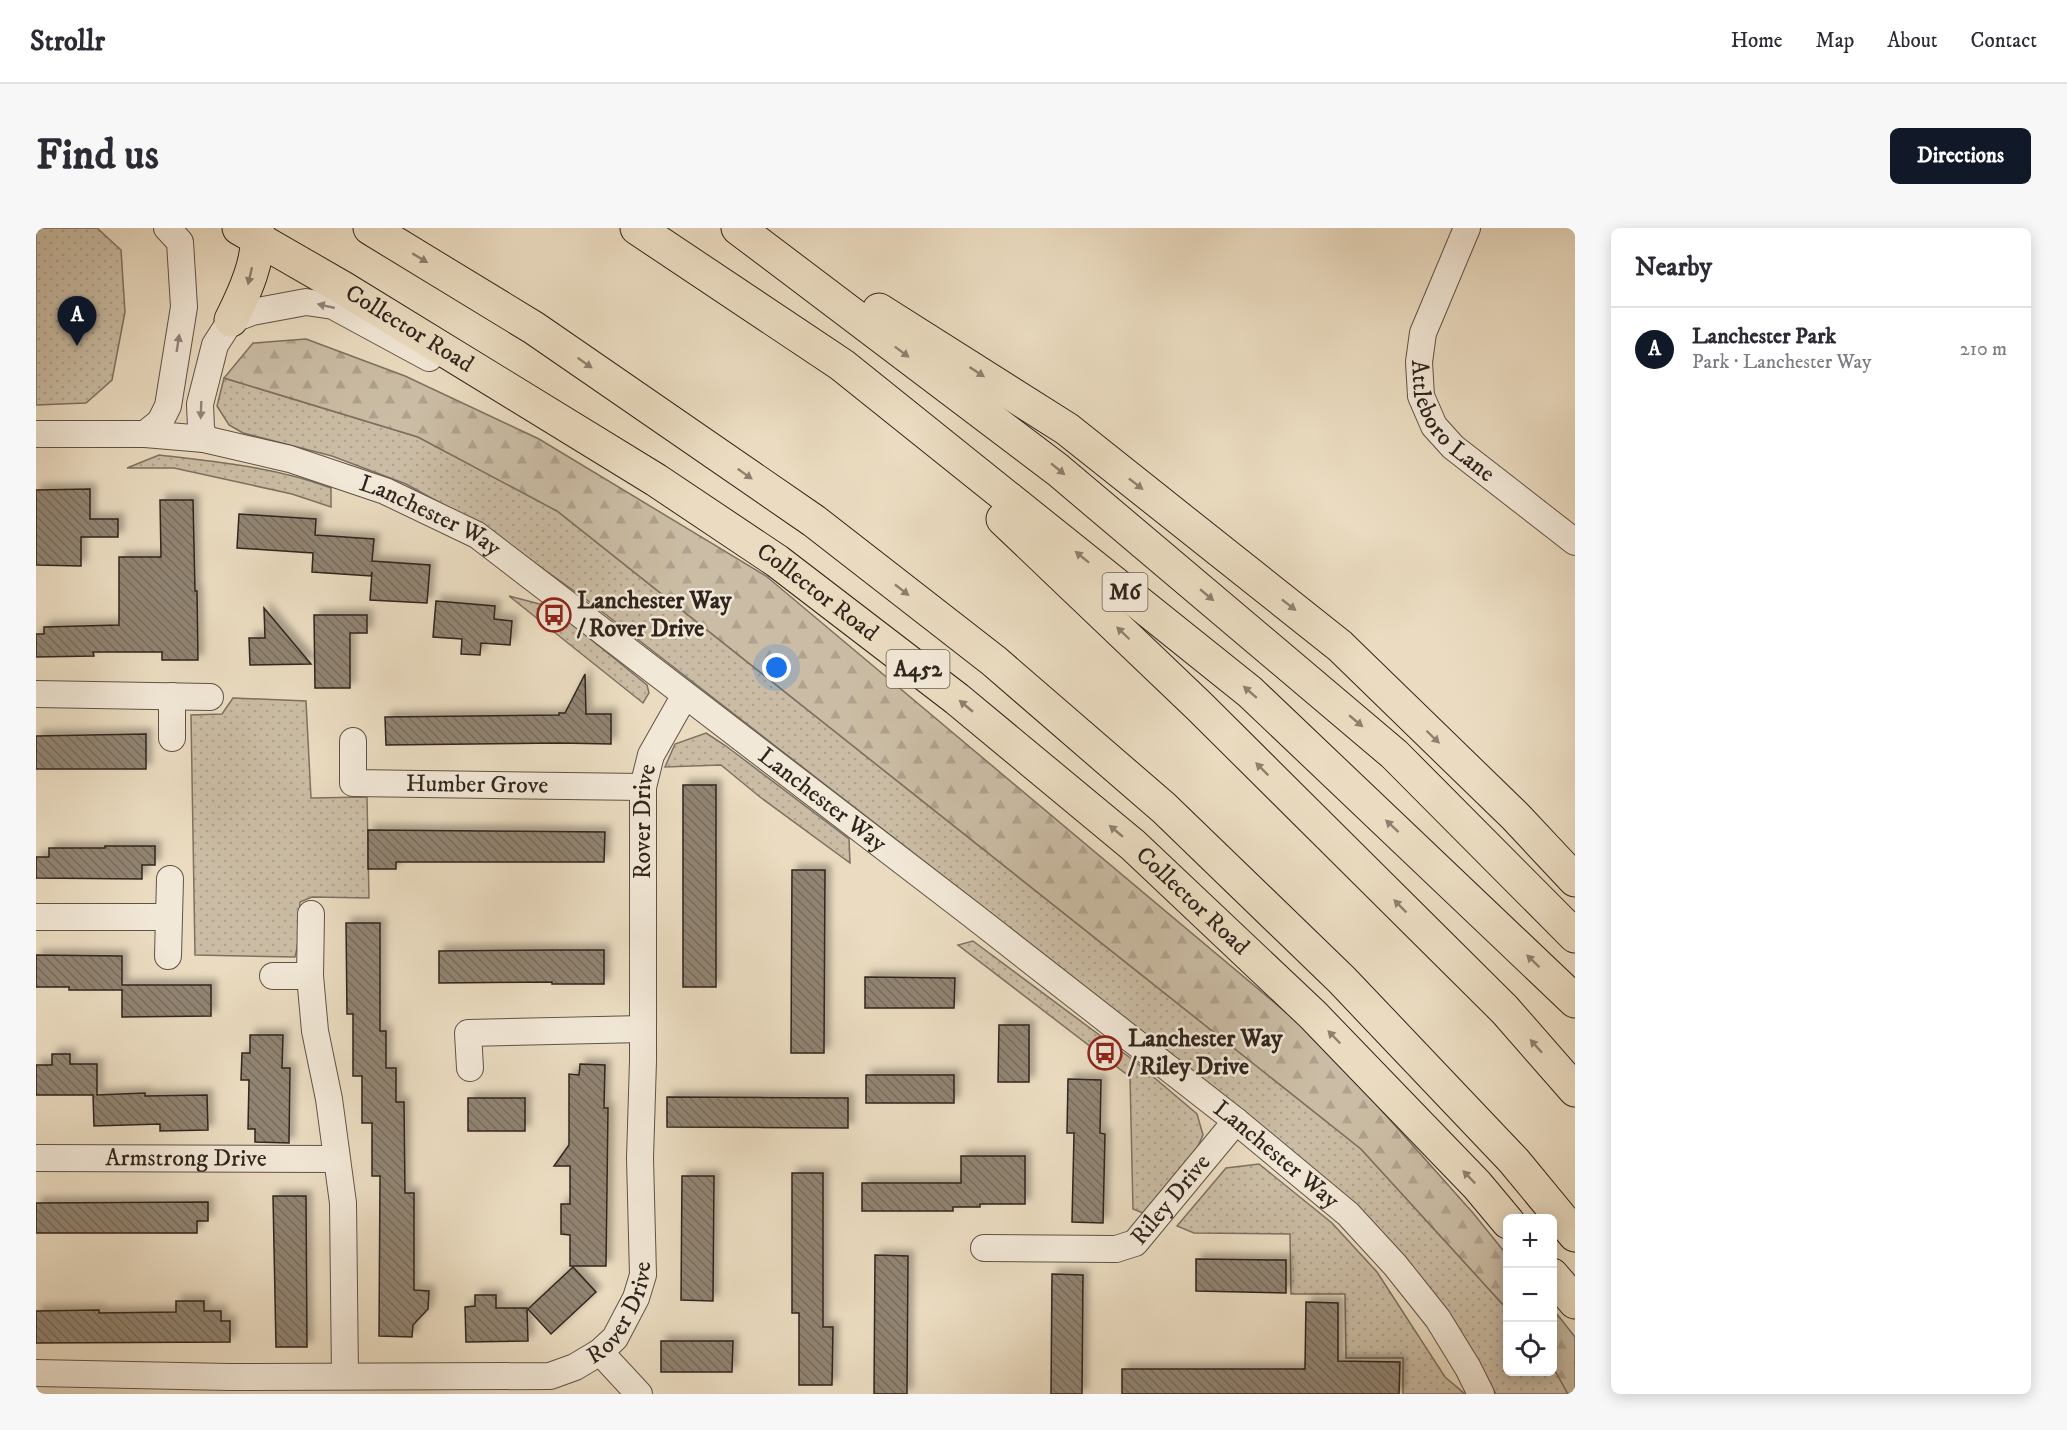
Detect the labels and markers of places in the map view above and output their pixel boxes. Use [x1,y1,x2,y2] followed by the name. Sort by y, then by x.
[58,296,96,346] pin: A
[576,586,732,644] place label: Lanchester Way / Rover Drive
[536,597,572,633] bus stop icon: Lanchester Way / Rover Drive
[1127,1024,1283,1082] place label: Lanchester Way / Riley Drive
[1087,1035,1123,1071] bus stop icon: Lanchester Way / Riley Drive

